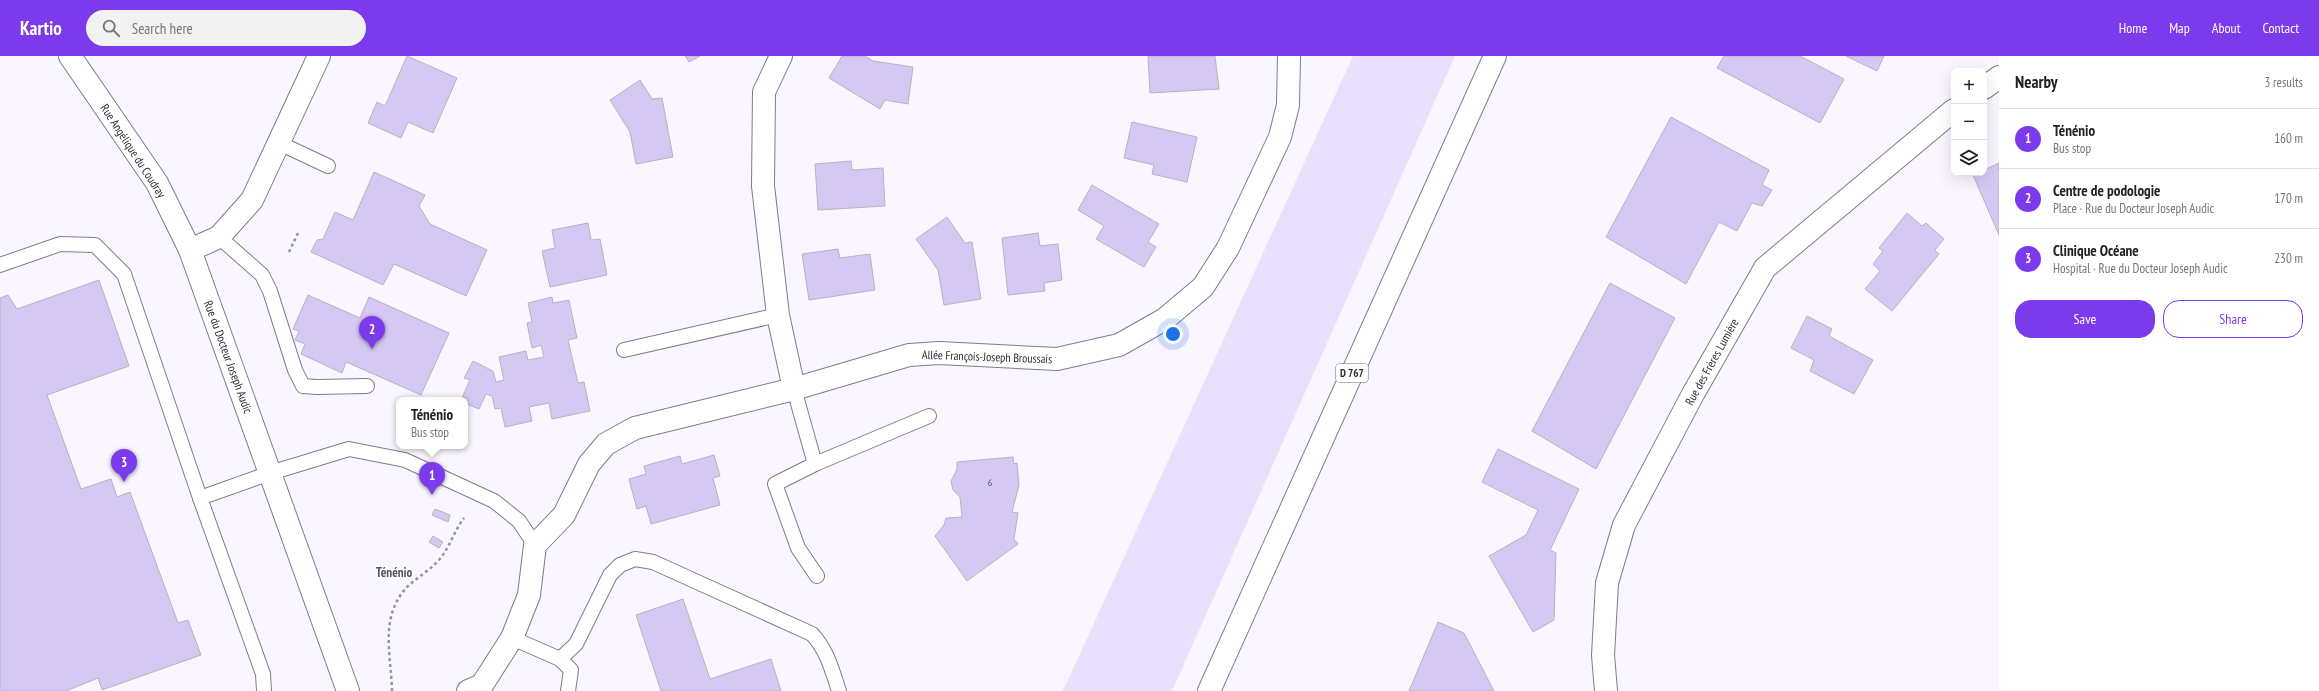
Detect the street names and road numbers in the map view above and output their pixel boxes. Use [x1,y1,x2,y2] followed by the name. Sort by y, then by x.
[97,101,170,201] street label: Rue Angélique du Coudray
[201,298,256,416] street label: Rue du Docteur Joseph Audic
[1682,316,1742,408] street label: Rue des Frères Lumière
[922,347,1052,366] street label: Allée François-Joseph Broussais
[1336,364,1368,382] road number: D 767

